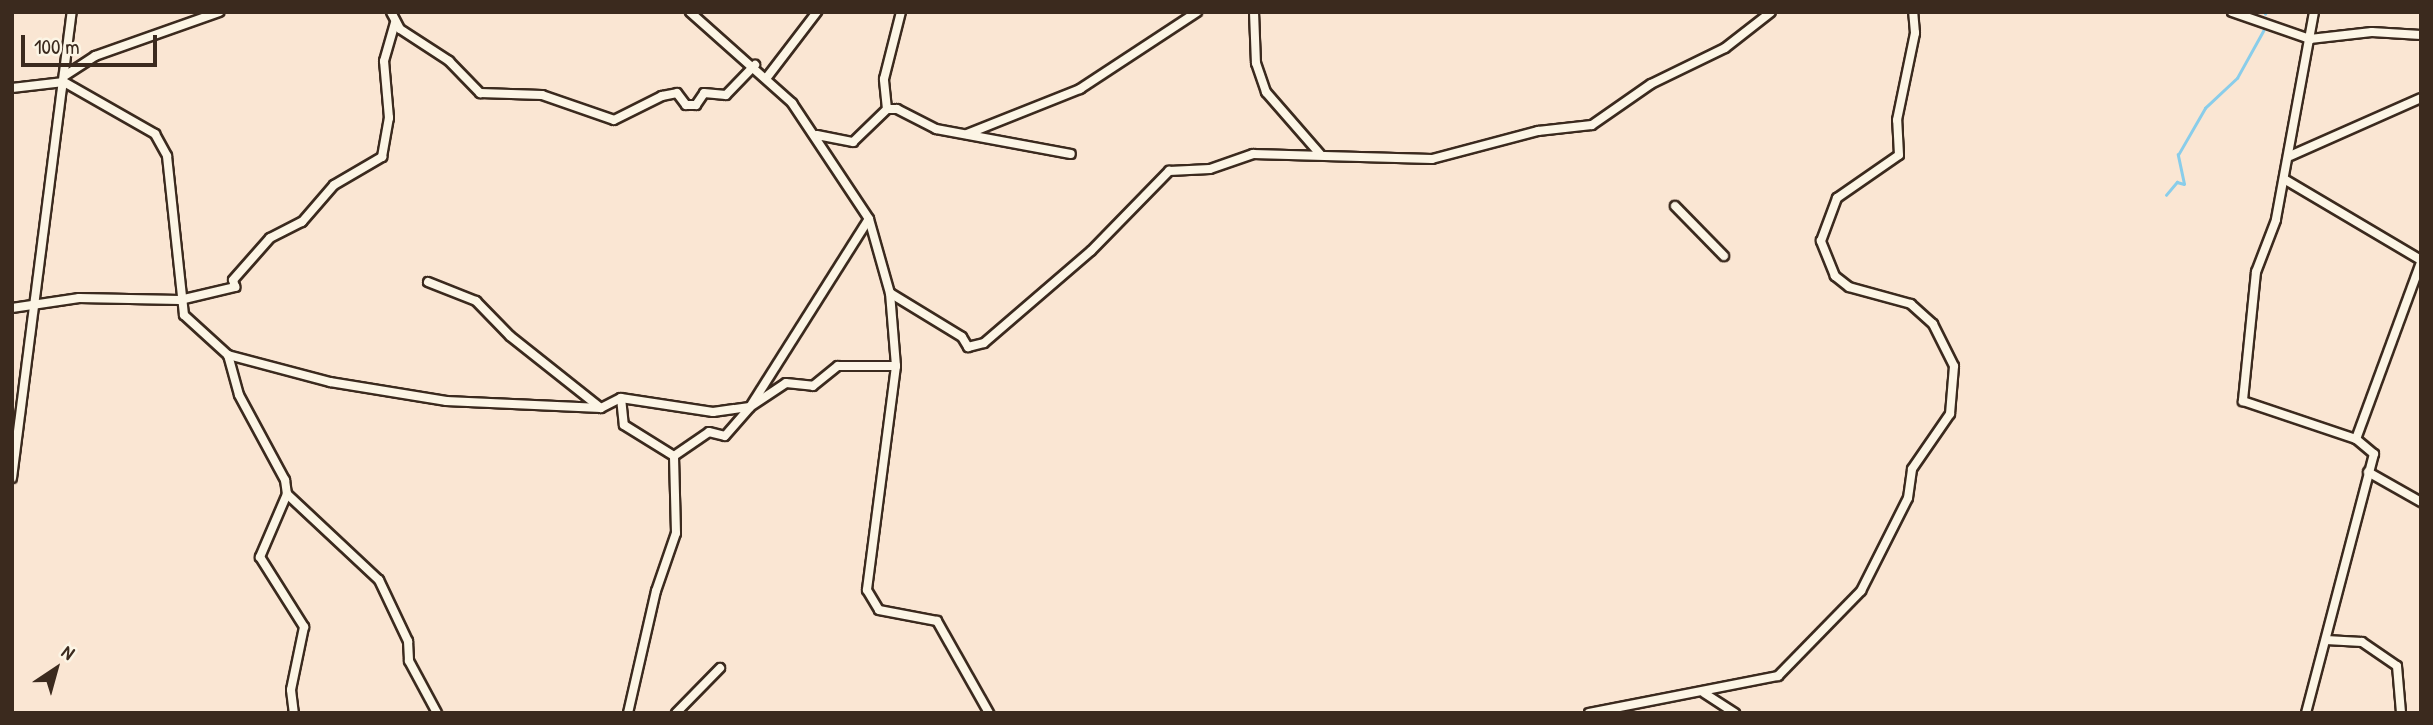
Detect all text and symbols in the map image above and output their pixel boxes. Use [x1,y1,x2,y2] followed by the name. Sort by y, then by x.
[24,21,161,65] scale bar
[34,32,80,61] text: 100 m
[21,634,91,704] north arrow
[57,639,80,665] text: N

